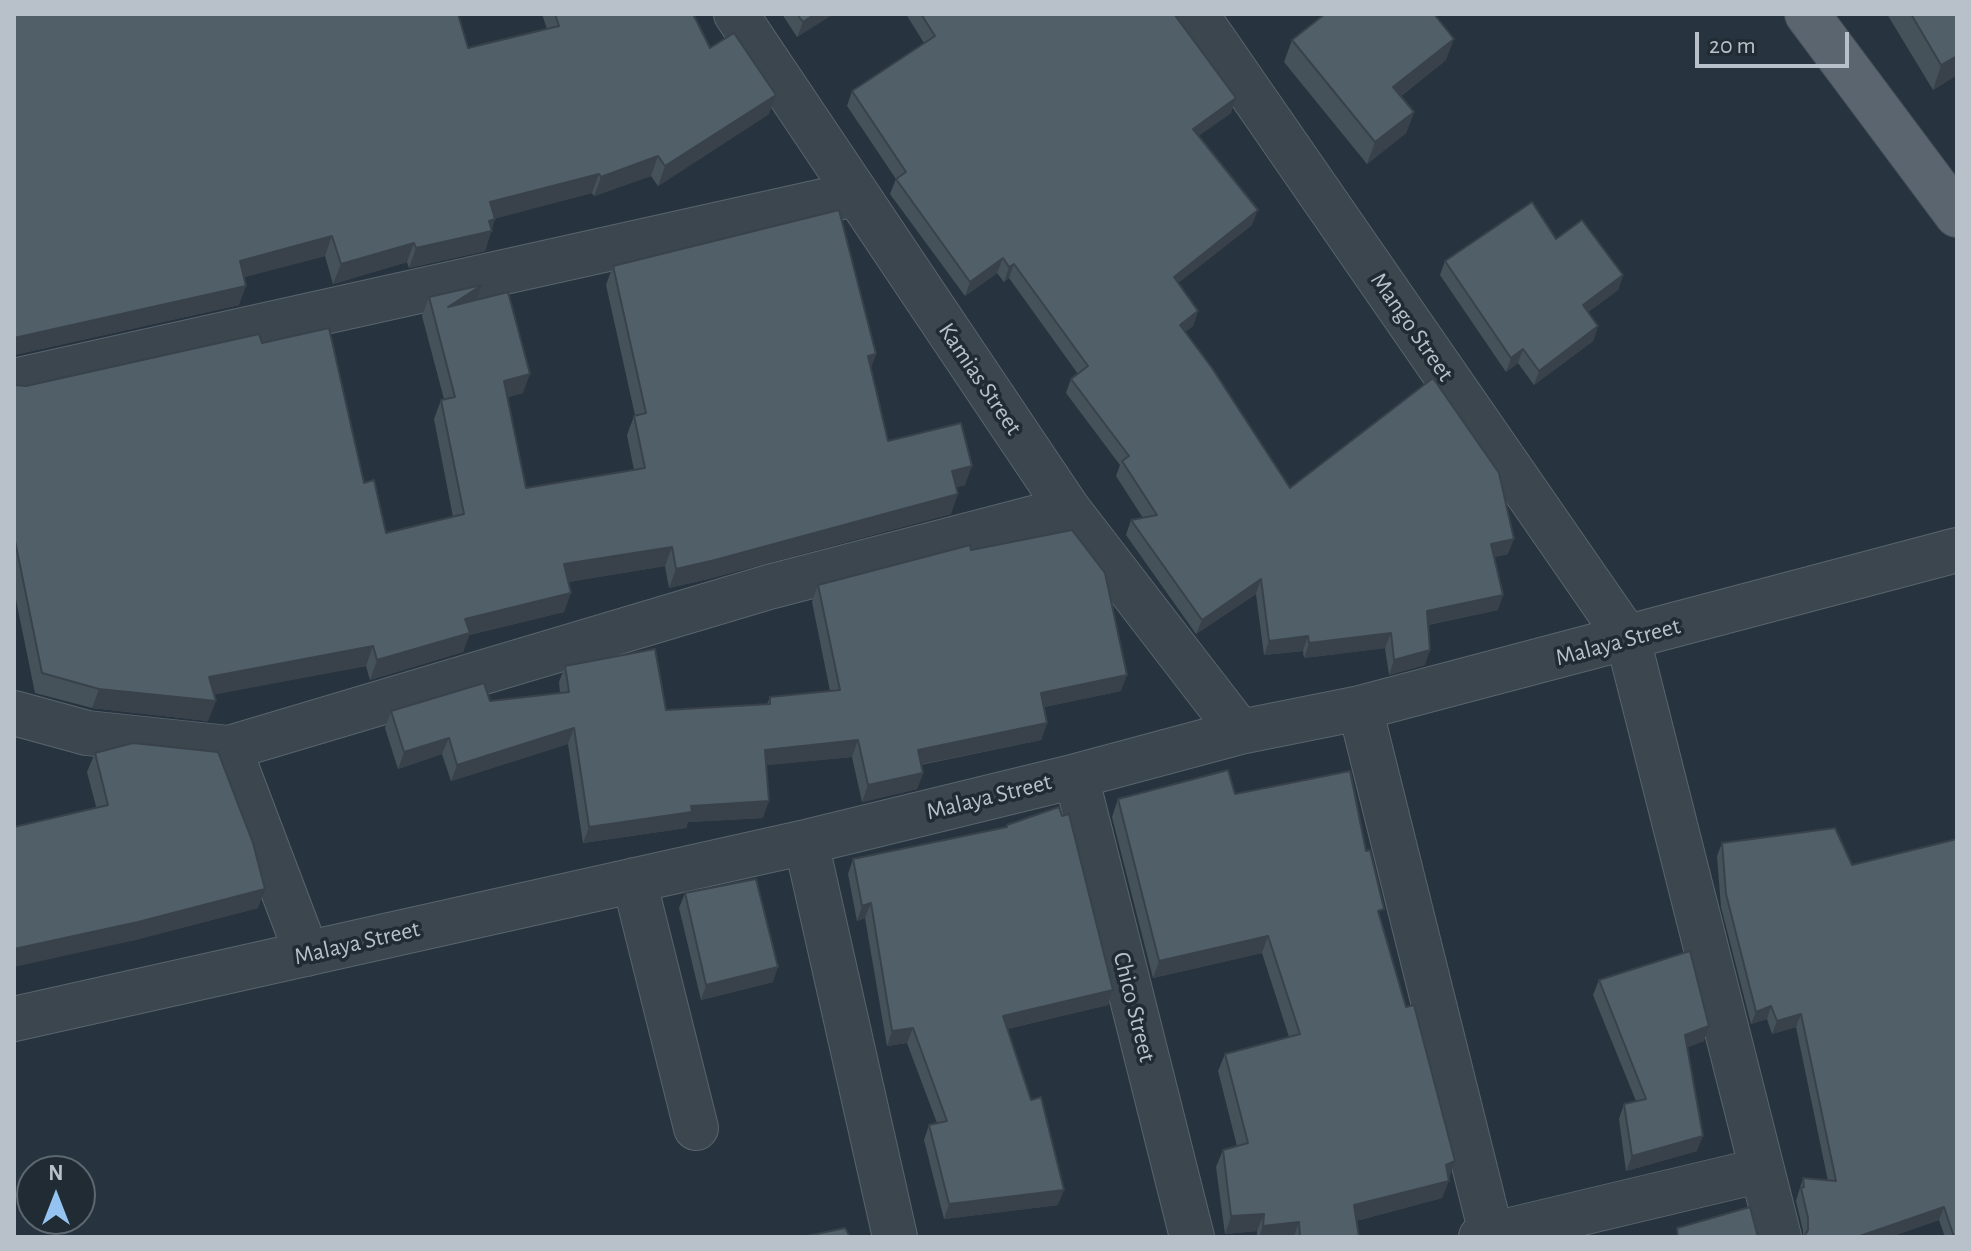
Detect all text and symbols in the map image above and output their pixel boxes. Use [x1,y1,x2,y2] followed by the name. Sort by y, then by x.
[1699,16,1853,66] scale bar
[1709,34,1756,58] text: 20 m
[1364,267,1460,387] street label: Mango Street
[932,317,1028,441] street label: Kamias Street
[1553,612,1683,672] street label: Malaya Street
[923,768,1055,826] street label: Malaya Street
[291,915,423,971] street label: Malaya Street
[1106,949,1162,1065] street label: Chico Street
[16,1155,96,1235] north arrow
[48,1162,64,1184] text: N

